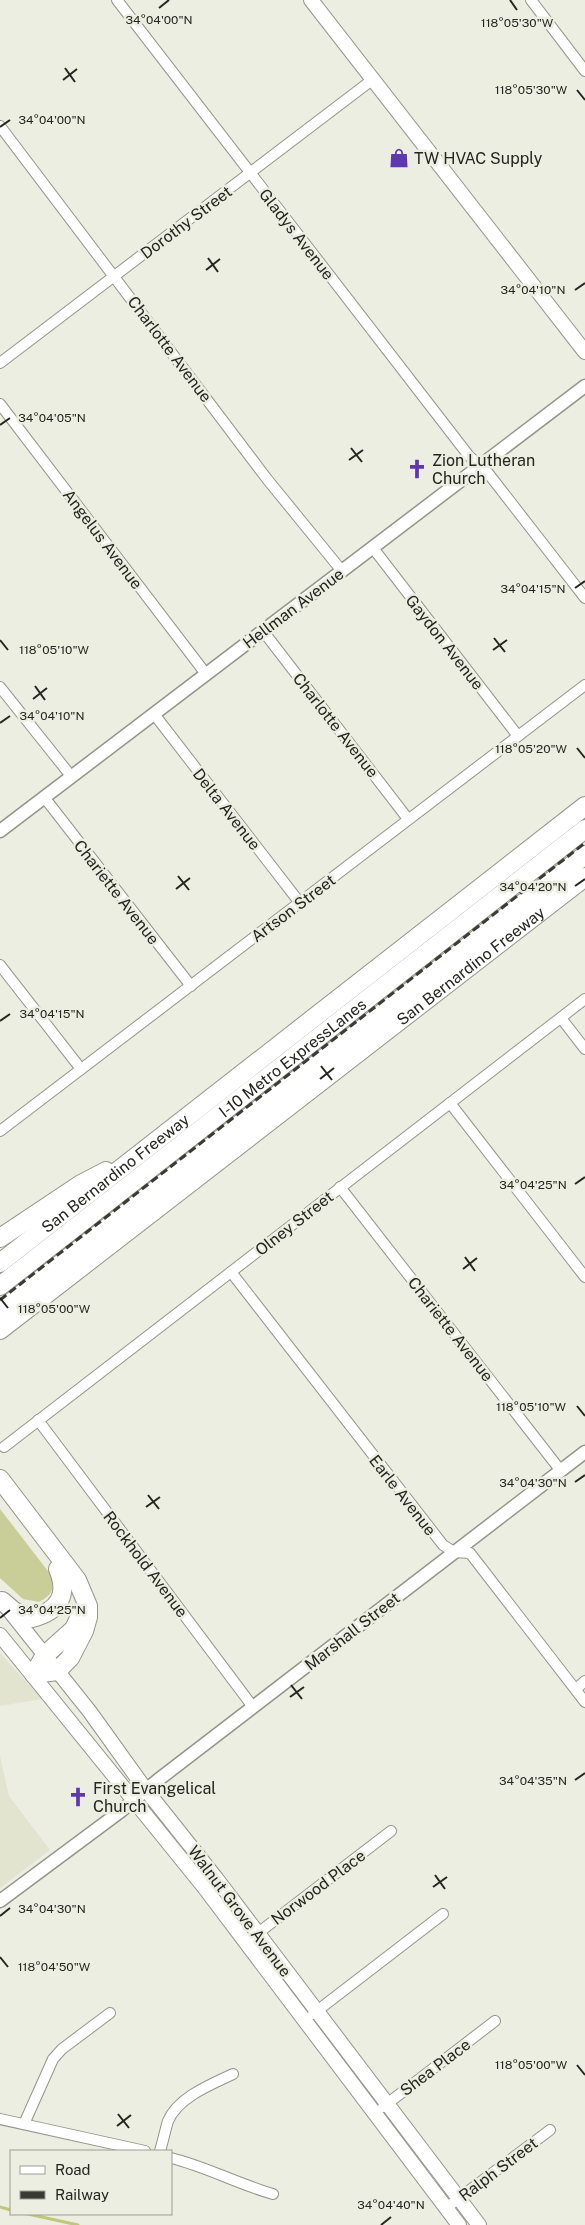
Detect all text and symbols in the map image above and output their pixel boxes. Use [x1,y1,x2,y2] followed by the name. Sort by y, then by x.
[125,13,193,27] text: 34°04'00"N
[481,16,554,30] text: 118°05'30"W
[495,83,568,97] text: 118°05'30"W
[18,113,86,127] text: 34°04'00"N
[388,147,410,169] shop icon: TW HVAC Supply
[414,149,543,168] place label: TW HVAC Supply
[137,182,236,263] street label: Dorothy Street
[255,185,338,284] street label: Gladys Avenue
[501,283,565,297] text: 34°04'10"N
[124,293,216,406] street label: Charlotte Avenue
[18,411,86,425] text: 34°04'05"N
[432,451,535,488] place label: Zion Lutheran Church
[406,458,428,480] church icon: Zion Lutheran Church
[59,486,146,593] street label: Angelus Avenue
[239,564,347,652] street label: Hellman Avenue
[500,582,566,596] text: 34°04'15"N
[402,591,488,694] street label: Gaydon Avenue
[19,643,89,657] text: 118°05'10"W
[289,669,382,781] street label: Charlotte Avenue
[20,709,84,723] text: 34°04'10"N
[495,742,568,756] text: 118°05'20"W
[189,765,264,854] street label: Delta Avenue
[70,836,163,948] street label: Chariette Avenue
[247,871,339,946] street label: Artson Street
[499,880,567,894] text: 34°04'20"N
[393,903,549,1029] street label: San Bernardino Freeway
[215,995,370,1121] street label: I-10 Metro ExpressLanes
[19,1007,85,1021] text: 34°04'15"N
[38,1110,193,1237] street label: San Bernardino Freeway
[499,1178,567,1192] text: 34°04'25"N
[252,1187,337,1260] street label: Olney Street
[404,1273,497,1385] street label: Chariette Avenue
[18,1302,91,1316] text: 118°05'00"W
[496,1400,566,1414] text: 118°05'10"W
[365,1451,440,1539] street label: Earle Avenue
[499,1476,567,1490] text: 34°04'30"N
[99,1507,192,1621] street label: Rockhold Avenue
[301,1588,404,1674] street label: Marshall Street
[18,1603,86,1617] text: 34°04'25"N
[499,1774,567,1788] text: 34°04'35"N
[93,1779,216,1816] place label: First Evangelical Church
[67,1786,89,1808] church icon: First Evangelical Church
[184,1842,295,1981] street label: Walnut Grove Avenue
[268,1846,369,1929] street label: Norwood Place
[18,1902,86,1916] text: 34°04'30"N
[18,1960,91,1974] text: 118°04'50"W
[396,2035,474,2100] street label: Shea Place
[495,2058,568,2072] text: 118°05'00"W
[455,2134,541,2205] street label: Ralph Street
[10,2150,172,2215] legend
[55,2161,91,2178] text: Road
[55,2186,109,2203] text: Railway
[357,2198,425,2212] text: 34°04'40"N

